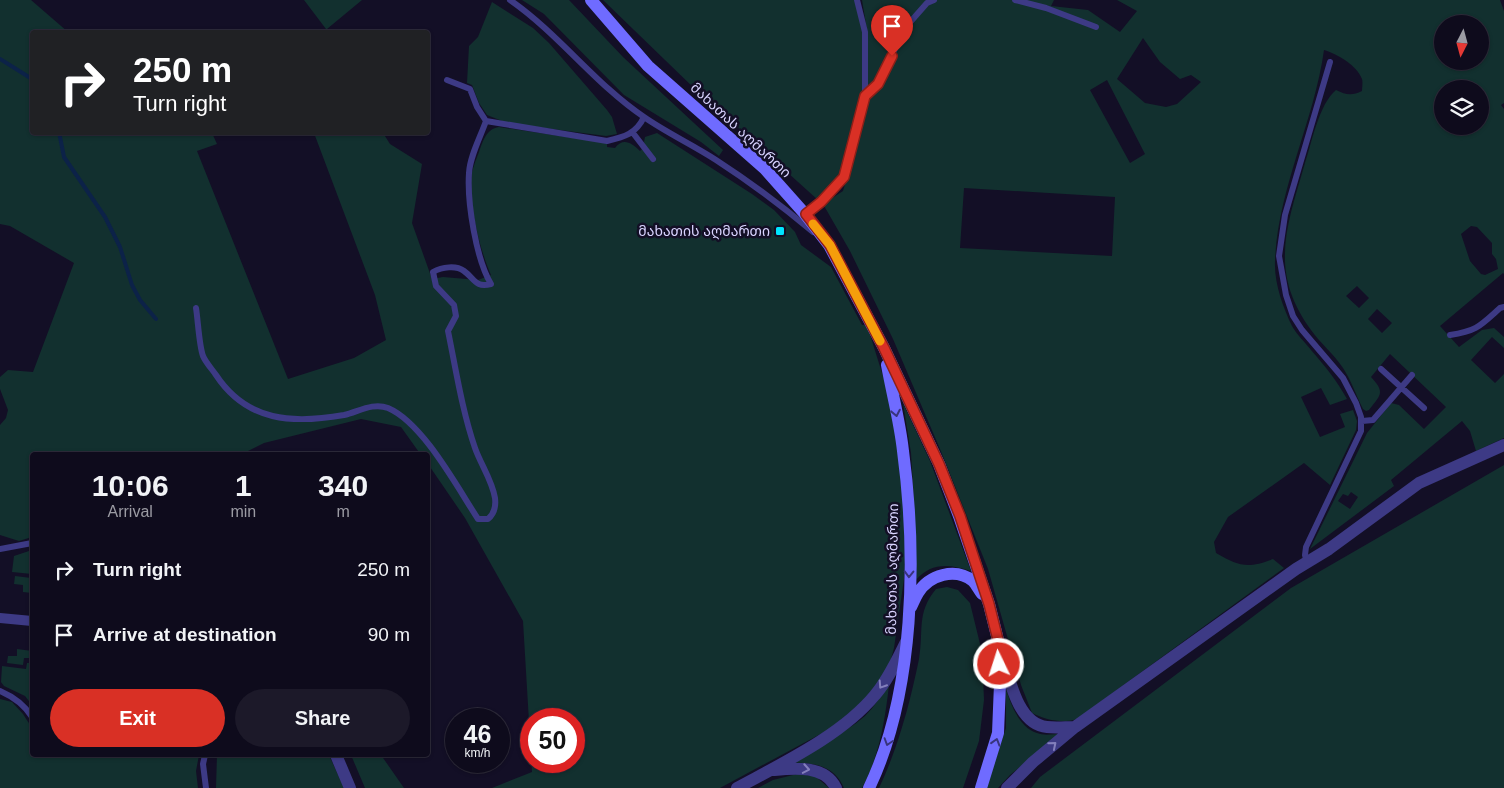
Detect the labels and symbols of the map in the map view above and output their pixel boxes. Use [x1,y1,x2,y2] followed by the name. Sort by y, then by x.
[871,5,913,56] pin
[1434,15,1489,70] north arrow
[687,79,795,181] street label: მახათას აღმართი
[638,223,770,240] place label: მახათის აღმართი
[774,225,786,237] marker: მახათის აღმართი
[890,408,901,417] one-way arrow
[883,503,902,635] street label: მახათას აღმართი
[904,571,915,579] one-way arrow
[972,637,1024,689] position arrow
[879,680,889,689] one-way arrow
[520,708,585,773] speed limit sign: 50
[883,737,893,745] one-way arrow
[990,738,1000,746] one-way arrow
[1047,742,1056,751] one-way arrow
[801,764,810,774] one-way arrow

